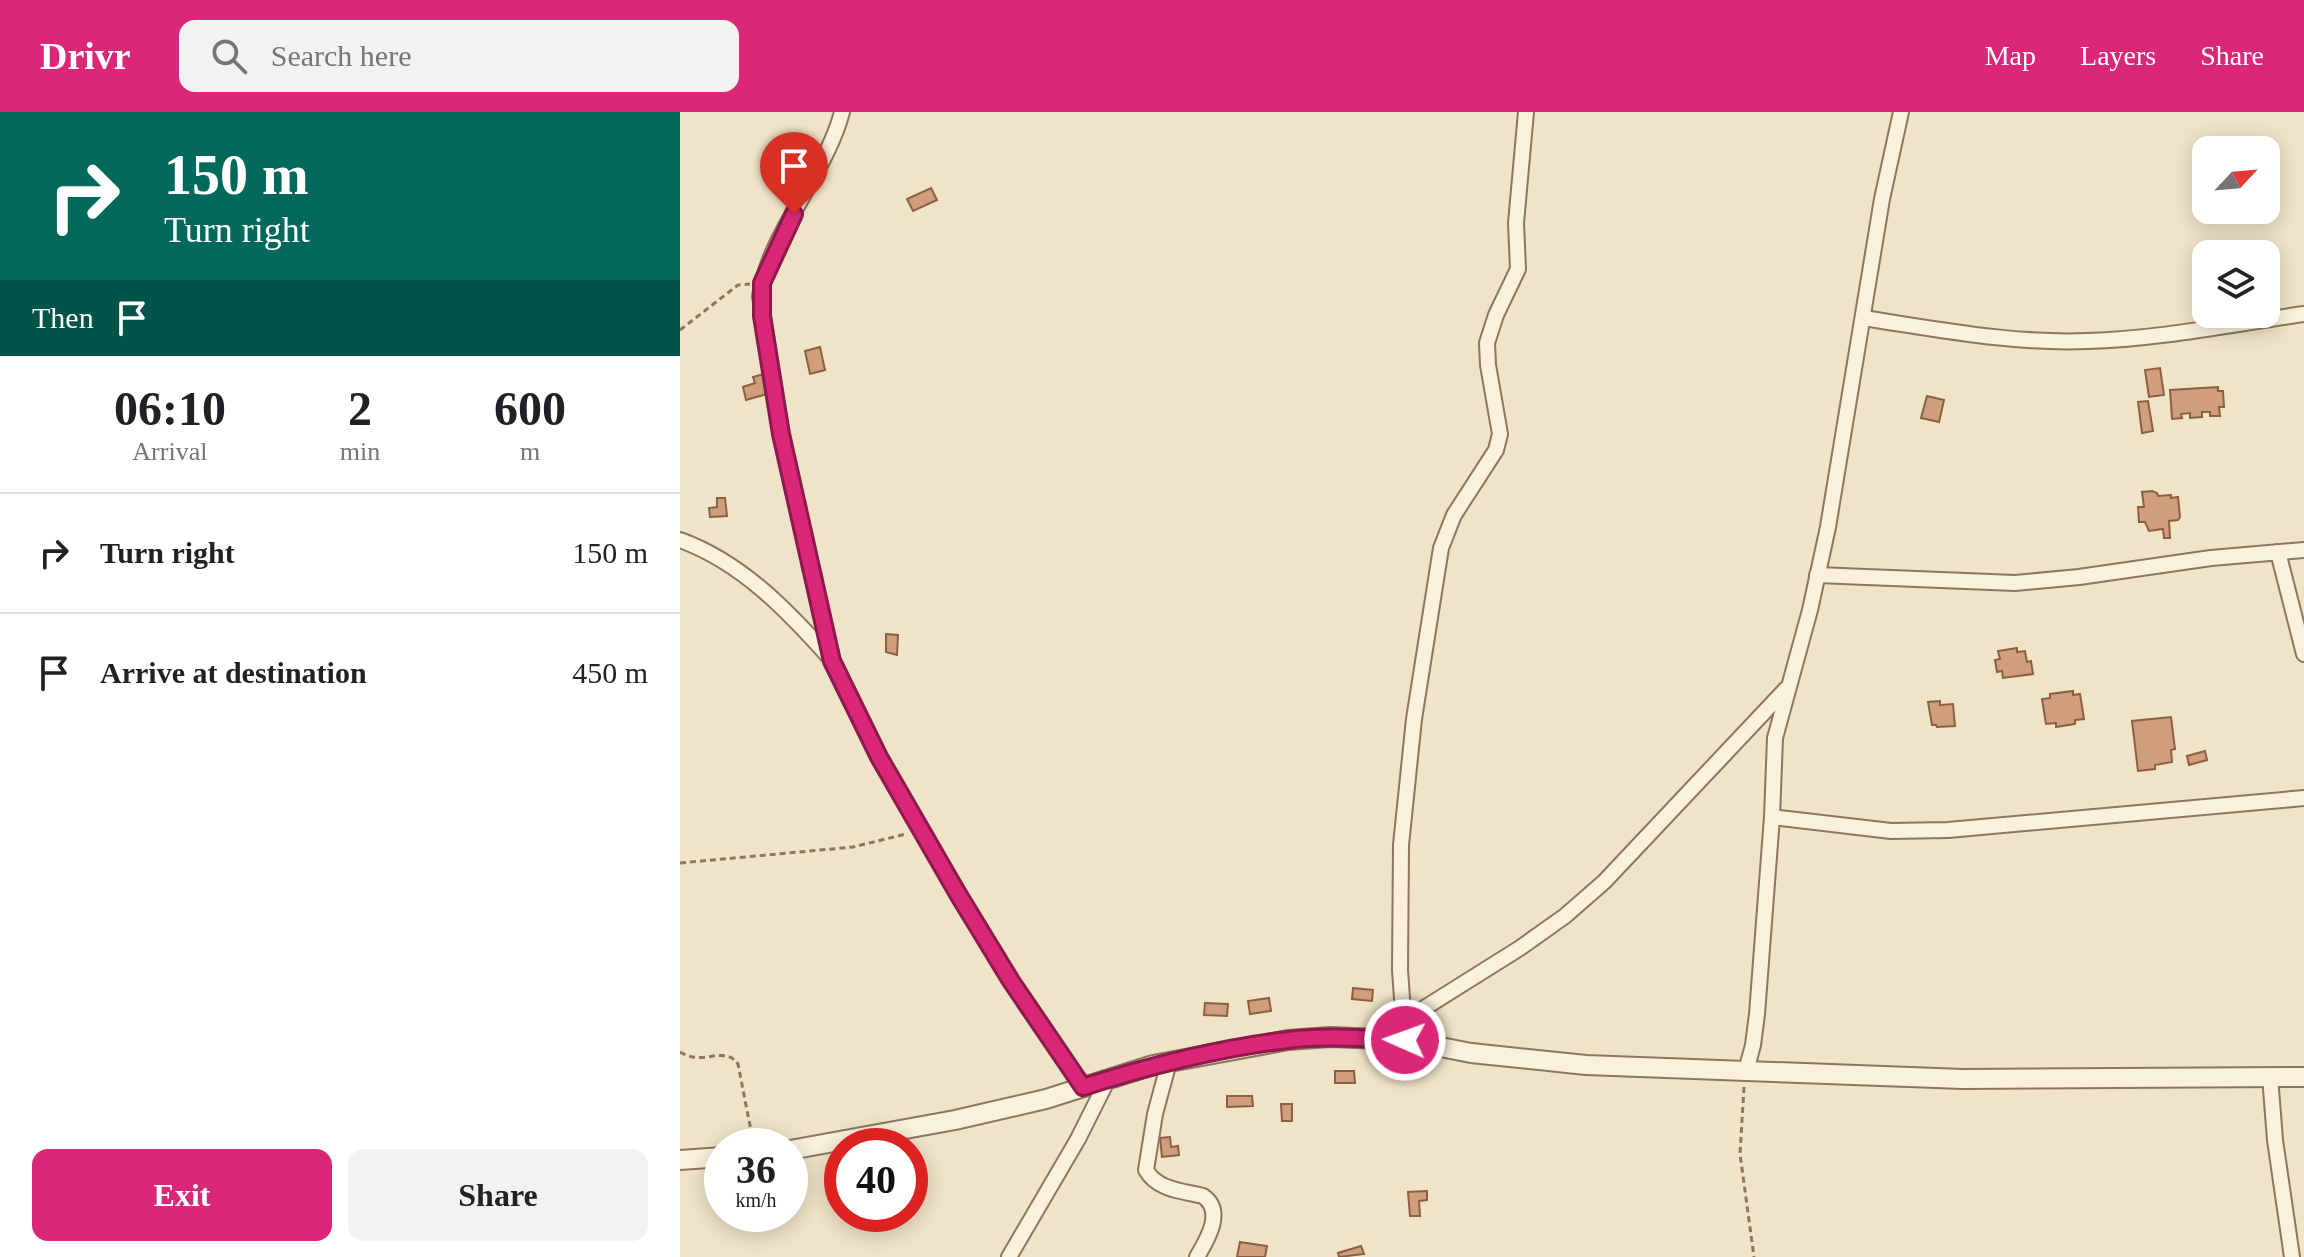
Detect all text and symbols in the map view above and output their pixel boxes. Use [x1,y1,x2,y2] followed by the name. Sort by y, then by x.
[179,20,739,92] search box
[207,34,251,78] icon: search
[40,35,131,77] text: Drivr
[271,39,411,72] text: Search here
[1985,40,2036,71] text: Map
[2080,40,2156,71] text: Layers
[2200,40,2264,71] text: Share
[760,132,828,214] pin
[2192,136,2280,224] north arrow
[2192,136,2280,328] map controls
[32,144,136,248] icon: right
[164,144,309,206] text: 150 m
[772,144,816,188] icon: arrive
[164,210,310,250] text: Turn right
[2192,240,2280,328] button: layers
[110,296,154,340] icon: arrive
[32,301,94,334] text: Then
[114,382,226,435] text: 06:10
[348,382,372,435] text: 2
[494,382,566,435] text: 600
[132,437,207,466] text: Arrival
[340,437,380,466] text: min
[520,437,540,466] text: m
[32,531,76,575] icon: right
[100,536,235,569] text: Turn right
[572,536,648,569] text: 150 m
[32,651,76,695] icon: arrive
[100,656,367,689] text: Arrive at destination
[572,656,648,689] text: 450 m
[1363,998,1447,1082] position arrow
[824,1128,928,1232] speed limit sign: 40
[736,1147,776,1192] text: 36
[32,1149,332,1241] button: Exit
[348,1149,648,1241] button: Share
[735,1189,777,1211] text: km/h

